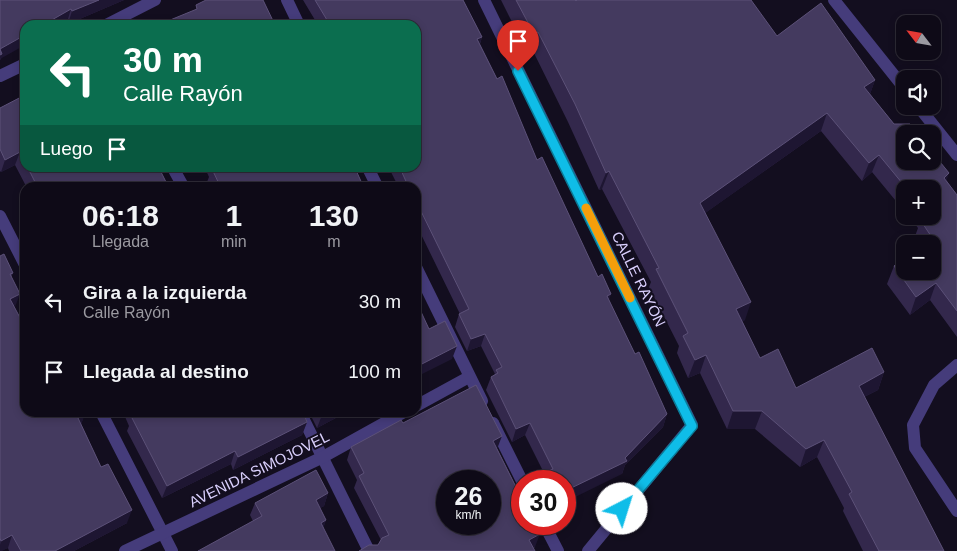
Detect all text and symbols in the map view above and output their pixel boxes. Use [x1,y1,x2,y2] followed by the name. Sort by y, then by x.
[896,15,941,60] north arrow
[896,15,941,280] map controls
[497,20,539,71] pin
[504,27,532,55] icon: arrive
[40,40,105,105] icon: left
[123,40,203,79] text: 30 m
[896,70,941,115] button: sound
[123,81,243,106] text: Calle Rayón
[896,125,941,170] button: search
[103,135,131,163] icon: arrive
[40,138,93,159] text: Luego
[896,180,941,225] button: +
[82,199,159,232] text: 06:18
[225,199,242,232] text: 1
[309,199,359,232] text: 130
[609,229,669,329] street label: CALLE RAYÓN
[92,233,149,250] text: Llegada
[221,233,247,250] text: min
[327,233,340,250] text: m
[896,235,941,280] button: −
[83,282,247,303] text: Gira a la izquierda
[40,288,68,316] icon: left
[359,291,401,312] text: 30 m
[83,304,170,321] text: Calle Rayón
[40,358,68,386] icon: arrive
[83,361,249,382] text: Llegada al destino
[348,361,401,382] text: 100 m
[186,428,332,510] street label: AVENIDA SIMOJOVEL
[511,470,576,535] speed limit sign: 30
[455,482,482,510] text: 26
[595,482,647,534] position arrow
[455,508,482,522] text: km/h

